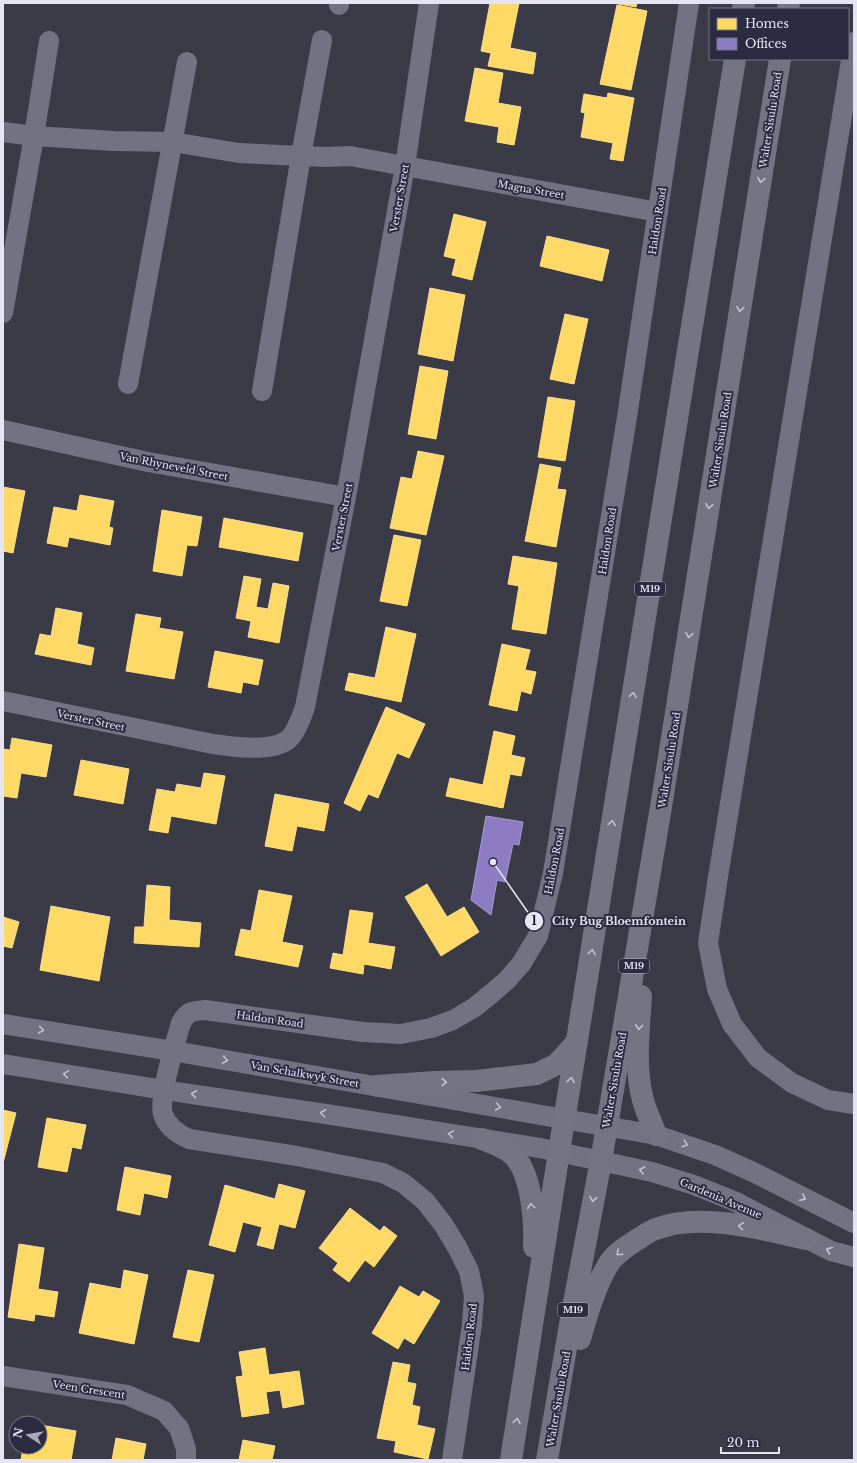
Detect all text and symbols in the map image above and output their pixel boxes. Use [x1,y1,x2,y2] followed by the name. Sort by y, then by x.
[709,8,849,60] legend
[745,16,789,31] text: Homes
[745,36,787,51] text: Offices
[756,71,785,170] street label: Walter Sisulu Road
[387,163,412,234] street label: Verster Street
[496,177,566,202] street label: Magna Street
[757,177,766,184] one-way arrow
[646,186,669,256] street label: Haldon Road
[737,306,745,312] one-way arrow
[706,391,735,490] street label: Walter Sisulu Road
[118,449,229,483] street label: Van Rhyneveld Street
[329,482,355,553] street label: Verster Street
[705,503,714,509] one-way arrow
[596,506,619,576] street label: Haldon Road
[635,582,665,596] road number: M19
[685,632,693,638] one-way arrow
[628,692,637,698] one-way arrow
[55,707,126,734] street label: Verster Street
[655,711,684,810] street label: Walter Sisulu Road
[607,820,616,826] one-way arrow
[542,826,567,896] street label: Haldon Road
[524,909,694,932] callout: City Bug Bloemfontein
[531,913,537,928] text: 1
[552,914,686,928] text: City Bug Bloemfontein
[587,948,596,955] one-way arrow
[619,959,649,973] road number: M19
[236,1008,305,1031] street label: Haldon Road
[635,1024,644,1030] one-way arrow
[38,1026,45,1034] one-way arrow
[599,1031,629,1130] street label: Walter Sisulu Road
[222,1055,228,1064] one-way arrow
[249,1058,360,1090] street label: Van Schalkwyk Street
[62,1070,69,1079] one-way arrow
[441,1077,447,1086] one-way arrow
[566,1077,575,1083] one-way arrow
[191,1090,197,1099] one-way arrow
[495,1103,502,1111] one-way arrow
[320,1109,326,1118] one-way arrow
[448,1130,454,1139] one-way arrow
[681,1140,688,1148] one-way arrow
[639,1166,646,1175] one-way arrow
[678,1175,764,1222] street label: Gardenia Avenue
[799,1193,806,1201] one-way arrow
[589,1196,598,1202] one-way arrow
[527,1202,536,1209] one-way arrow
[737,1222,744,1231] one-way arrow
[826,1247,834,1255] one-way arrow
[616,1248,624,1256] one-way arrow
[459,1302,480,1371] street label: Haldon Road
[558,1303,588,1317] road number: M19
[543,1350,573,1449] street label: Walter Sisulu Road
[51,1377,126,1402] street label: Veen Crescent
[8,1415,48,1455] north arrow
[512,1418,521,1425] one-way arrow
[10,1426,26,1439] text: N
[721,1429,779,1455] scale bar
[727,1435,759,1450] text: 20 m

